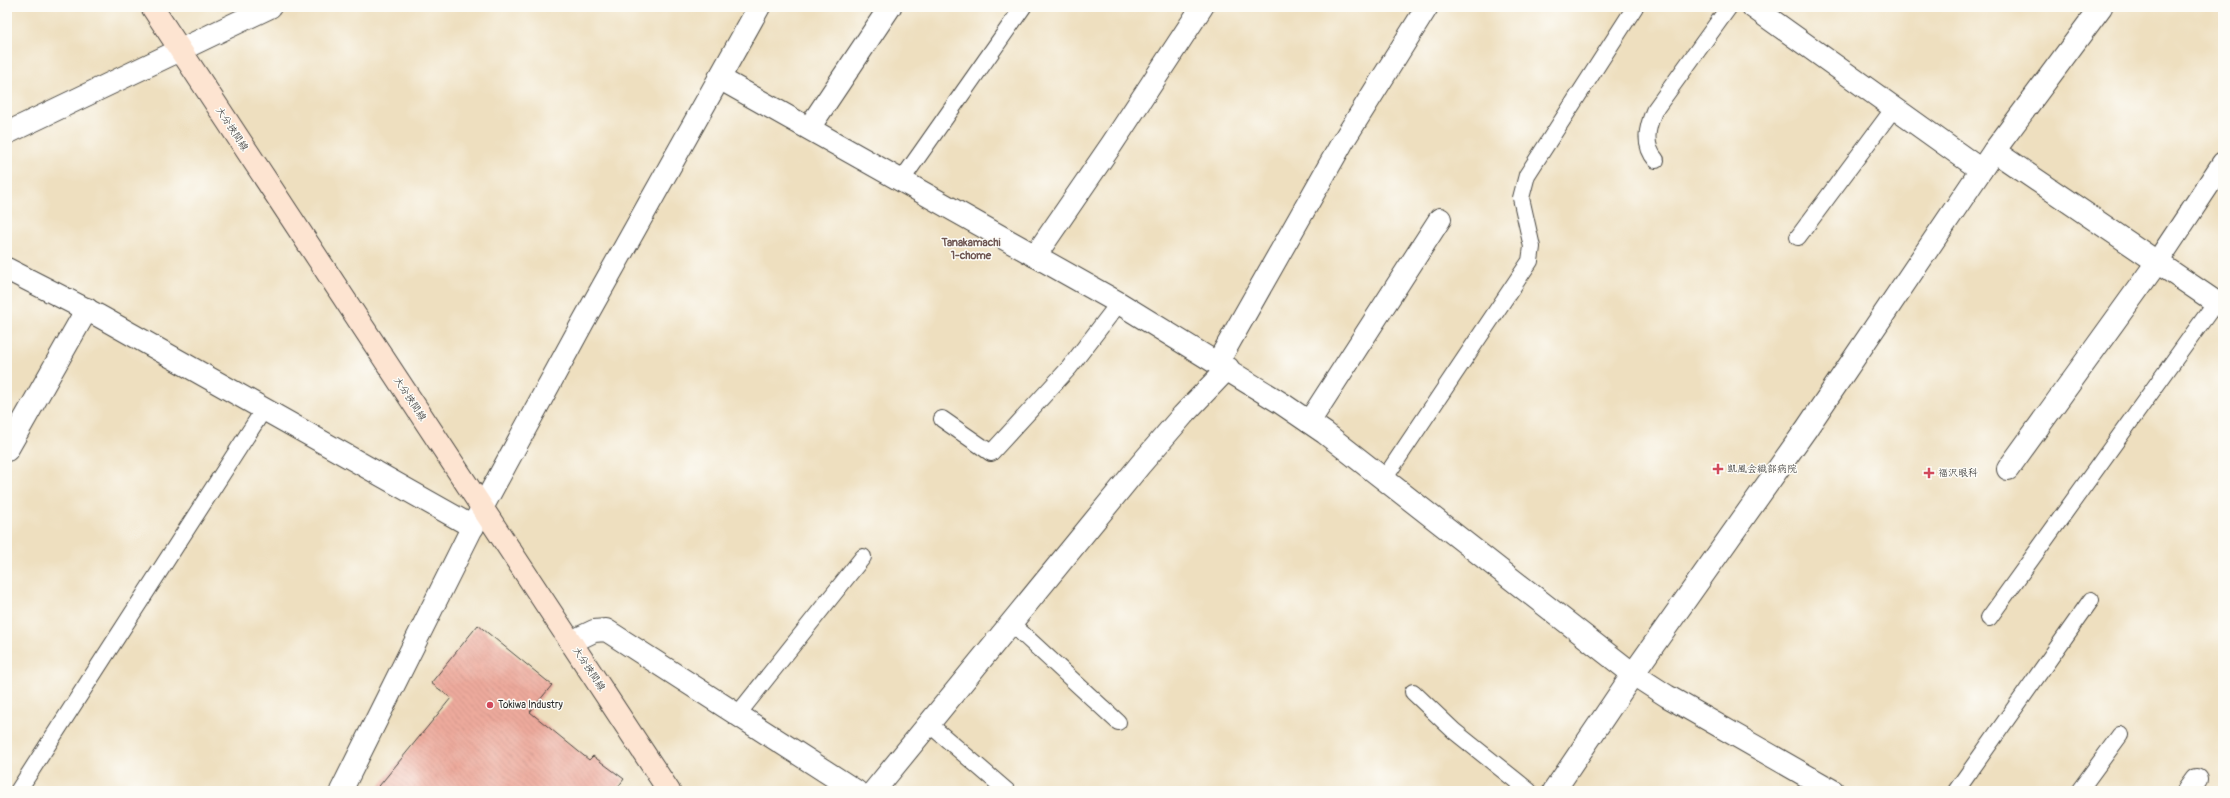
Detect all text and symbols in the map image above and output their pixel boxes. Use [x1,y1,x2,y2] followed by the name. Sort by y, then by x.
[213,105,251,153] street label: 大分挾間線
[941,236,1001,262] district label: Tanakamachi 1-chome
[391,375,429,423] street label: 大分挾間線
[1712,463,1724,475] marker: 凱風会織部病院
[1727,463,1797,475] place label: 凱風会織部病院
[1923,467,1935,479] marker: 福沢眼科
[1938,467,1978,479] place label: 福沢眼科
[570,645,608,693] street label: 大分挾間線
[498,699,563,711] place label: Tokiwa Industry
[485,700,495,710] marker: Tokiwa Industry

